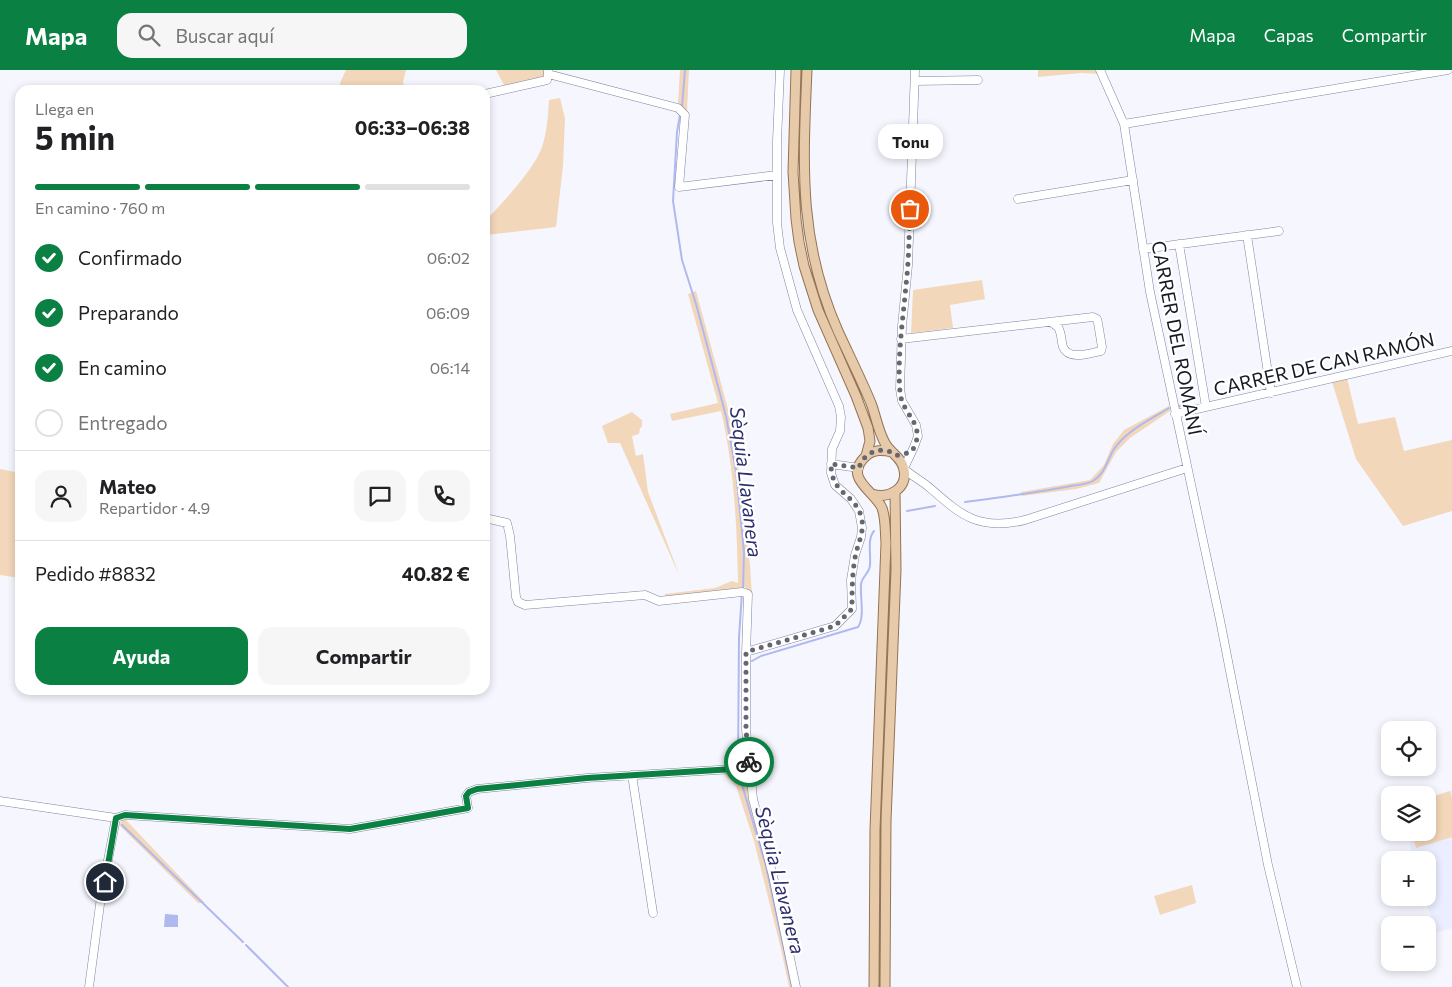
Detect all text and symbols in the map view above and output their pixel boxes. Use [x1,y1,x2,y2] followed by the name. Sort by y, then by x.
[117,13,467,58] search box
[25,21,87,50] text: Mapa
[135,21,163,49] icon: search
[175,24,274,47] text: Buscar aquí
[1189,24,1236,46] text: Mapa
[1264,24,1314,46] text: Capas
[1342,24,1427,46] text: Compartir
[35,99,94,118] text: Llega en
[355,116,470,139] text: 06:33–06:38
[35,117,115,157] text: 5 min
[878,124,942,159] callout: Tonu
[892,132,929,151] text: Tonu
[889,188,931,230] pin
[896,195,924,223] icon: bag
[35,198,165,217] text: En camino · 760 m
[1147,239,1208,438] street label: CARRER DEL ROMANÍ
[35,244,63,272] icon: check
[78,246,182,269] text: Confirmado
[427,248,470,267] text: 06:02
[35,299,63,327] icon: check
[78,301,179,324] text: Preparando
[426,303,470,322] text: 06:09
[1211,326,1436,400] street label: CARRER DE CAN RAMÓN
[35,354,63,382] icon: check
[78,356,167,379] text: En camino
[430,358,470,377] text: 06:14
[726,405,768,559] water label: Sèquia Llavanera
[78,411,168,434] text: Entregado
[35,470,87,522] button: person
[354,470,406,522] button: chat
[418,470,470,522] button: phone
[99,475,156,498] text: Mateo
[99,498,210,517] text: Repartidor · 4.9
[35,562,156,585] text: Pedido #8832
[402,562,470,585] text: 40.82 €
[35,627,248,685] button: Ayuda
[258,627,470,685] button: Compartir
[1381,721,1436,971] map controls
[1381,721,1436,776] button: locate
[724,737,774,787] courier
[735,748,763,776] icon: bike
[1381,786,1436,841] button: layers
[751,803,811,956] water label: Sèquia Llavanera
[1381,851,1436,906] button: +
[84,861,126,903] pin
[91,868,119,896] icon: home
[1381,916,1436,971] button: −

